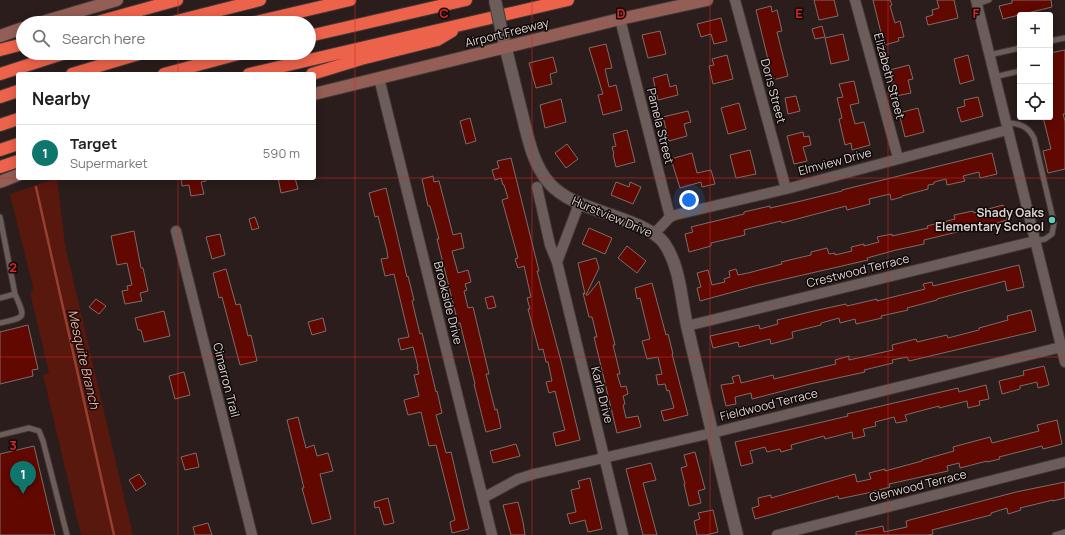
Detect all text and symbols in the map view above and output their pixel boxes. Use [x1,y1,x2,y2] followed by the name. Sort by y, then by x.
[439,4,449,22] text: C
[616,4,626,22] text: D
[795,4,803,22] text: E
[973,4,980,22] text: F
[1017,12,1053,120] map controls
[1017,12,1053,48] button: +
[463,14,551,51] street label: Airport Freeway
[16,16,316,60] search box
[30,27,52,49] icon: search
[62,28,145,49] text: Search here
[870,31,909,121] street label: Elizabeth Street
[1017,48,1053,84] button: −
[757,57,790,125] street label: Doris Street
[1017,84,1053,120] button: locate
[643,86,678,166] street label: Pamela Street
[32,87,90,110] text: Nearby
[70,133,117,154] text: Target
[42,144,48,162] text: 1
[263,144,300,162] text: 590 m
[796,144,873,179] street label: Elmview Drive
[70,154,148,172] text: Supermarket
[679,190,699,210] your location
[569,192,655,241] street label: Hurstview Drive
[935,204,1044,235] place label: Shady Oaks Elementary School
[1047,215,1057,225] marker: Shady Oaks Elementary School
[805,250,911,292] street label: Crestwood Terrace
[9,258,17,276] text: 2
[430,259,467,346] street label: Brookside Drive
[64,308,104,412] water label: Mesquite Branch
[209,341,244,419] street label: Cimarron Trail
[587,365,618,425] street label: Karla Drive
[718,384,820,425] street label: Fieldwood Terrace
[9,436,17,454] text: 3
[10,461,36,494] pin: 1
[867,465,968,506] street label: Glenwood Terrace

